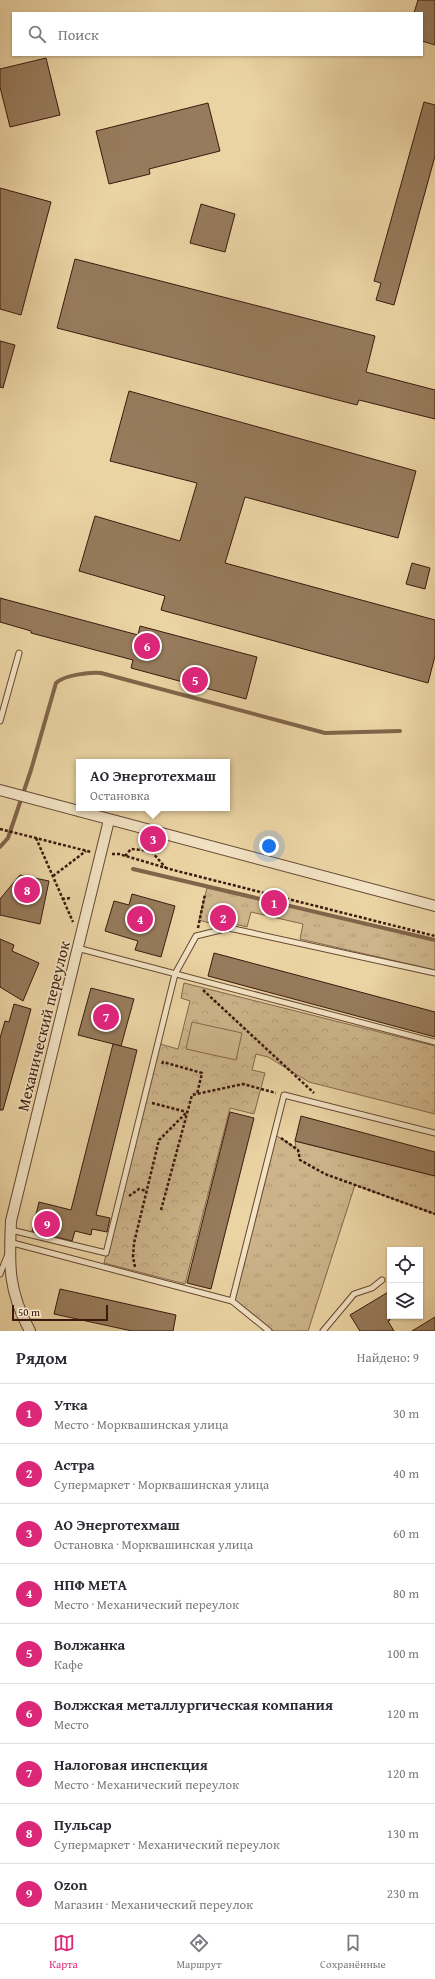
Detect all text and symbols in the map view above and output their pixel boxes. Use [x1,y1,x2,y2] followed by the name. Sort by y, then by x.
[12,12,423,56] search box
[26,23,48,45] icon: search
[58,24,99,45] text: Поиск
[134,631,160,661] pin: 6
[182,665,208,695] pin: 5
[76,759,230,811] popup
[90,765,216,786] text: АО Энерготехмаш
[90,786,150,805] text: Остановка
[140,824,166,854] pin: 3
[259,836,279,856] your location
[14,875,40,905] pin: 8
[261,888,287,918] pin: 1
[210,903,236,933] pin: 2
[127,904,153,934] pin: 4
[10,938,76,1114] street label: Механический переулок
[93,1002,119,1032] pin: 7
[34,1209,60,1239] pin: 9
[387,1247,423,1319] map controls
[387,1247,423,1283] button: locate
[387,1283,423,1319] button: layers
[12,1303,108,1322] scale bar
[18,1304,40,1320] text: 50 m
[16,1345,67,1370] text: Рядом
[357,1348,419,1367] text: Найдено: 9
[54,1394,88,1415] text: Утка
[26,1404,32,1423] text: 1
[393,1404,419,1423] text: 30 m
[54,1415,228,1434] text: Место · Морквашинская улица
[54,1454,95,1475] text: Астра
[26,1464,32,1483] text: 2
[393,1464,419,1483] text: 40 m
[54,1475,269,1494] text: Супермаркет · Морквашинская улица
[54,1514,180,1535] text: АО Энерготехмаш
[26,1524,32,1543] text: 3
[393,1524,419,1543] text: 60 m
[54,1535,253,1554] text: Остановка · Морквашинская улица
[54,1574,127,1595] text: НПФ МЕТА
[26,1584,32,1603] text: 4
[393,1584,419,1603] text: 80 m
[54,1595,239,1614] text: Место · Механический переулок
[54,1634,125,1655] text: Волжанка
[26,1644,32,1663] text: 5
[387,1644,419,1663] text: 100 m
[54,1655,83,1674] text: Кафе
[54,1694,333,1715] text: Волжская металлургическая компания
[26,1704,32,1723] text: 6
[387,1704,419,1723] text: 120 m
[54,1715,89,1734] text: Место
[54,1754,208,1775] text: Налоговая инспекция
[26,1764,32,1783] text: 7
[387,1764,419,1783] text: 120 m
[54,1775,239,1794] text: Место · Механический переулок
[54,1814,112,1835] text: Пульсар
[26,1824,32,1843] text: 8
[387,1824,419,1843] text: 130 m
[54,1835,280,1854] text: Супермаркет · Механический переулок
[54,1874,87,1895] text: Ozon
[26,1884,32,1903] text: 9
[387,1884,419,1903] text: 230 m
[54,1895,253,1914] text: Магазин · Механический переулок
[49,1932,78,1972] tab: Карта
[176,1932,221,1972] tab: Маршрут
[320,1932,386,1972] tab: Сохранённые

